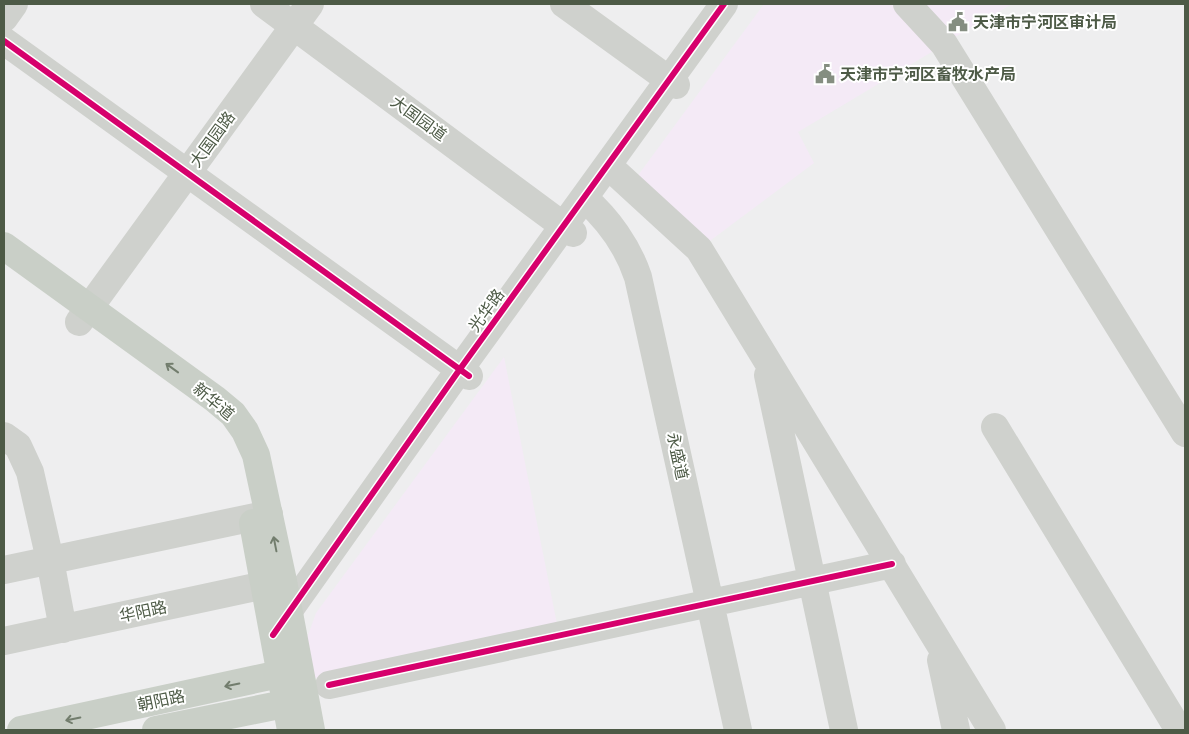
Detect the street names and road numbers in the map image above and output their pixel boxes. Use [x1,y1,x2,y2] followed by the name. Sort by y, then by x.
[387,92,450,145] street label: 大国园道
[186,108,239,171] street label: 大国园路
[465,285,508,335] street label: 光华路
[189,379,238,424] street label: 新华道
[663,431,692,482] street label: 永盛道
[118,597,169,626] street label: 华阳路
[136,686,187,715] street label: 朝阳路

